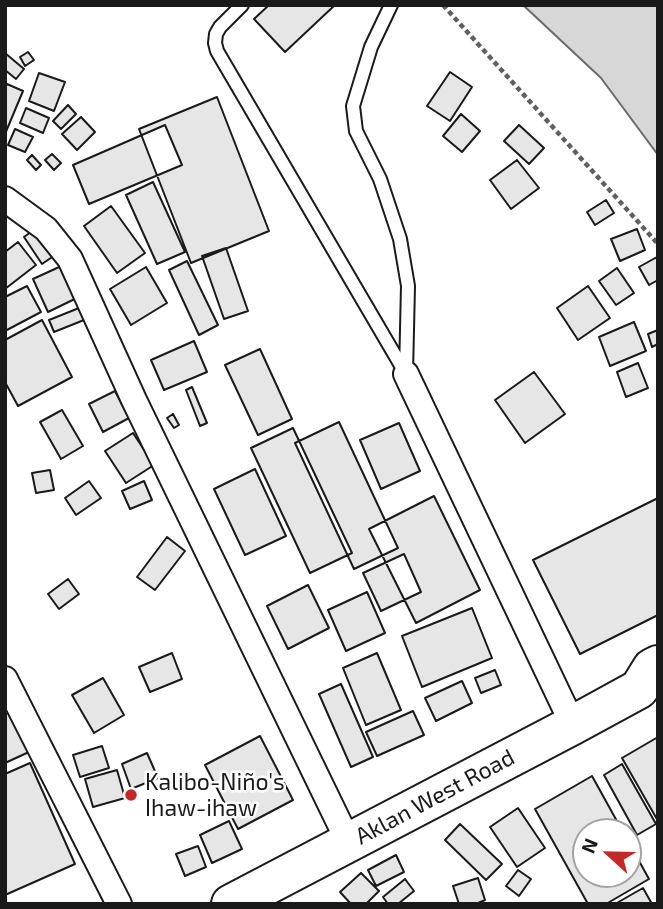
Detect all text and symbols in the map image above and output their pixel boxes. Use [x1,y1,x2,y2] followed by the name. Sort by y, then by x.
[351,743,519,851] street label: Aklan West Road
[145,768,285,822] place label: Kalibo-Niño's Ihaw-ihaw
[123,787,139,803] marker: Kalibo-Niño's Ihaw-ihaw
[572,818,642,888] north arrow
[576,835,602,856] text: N

